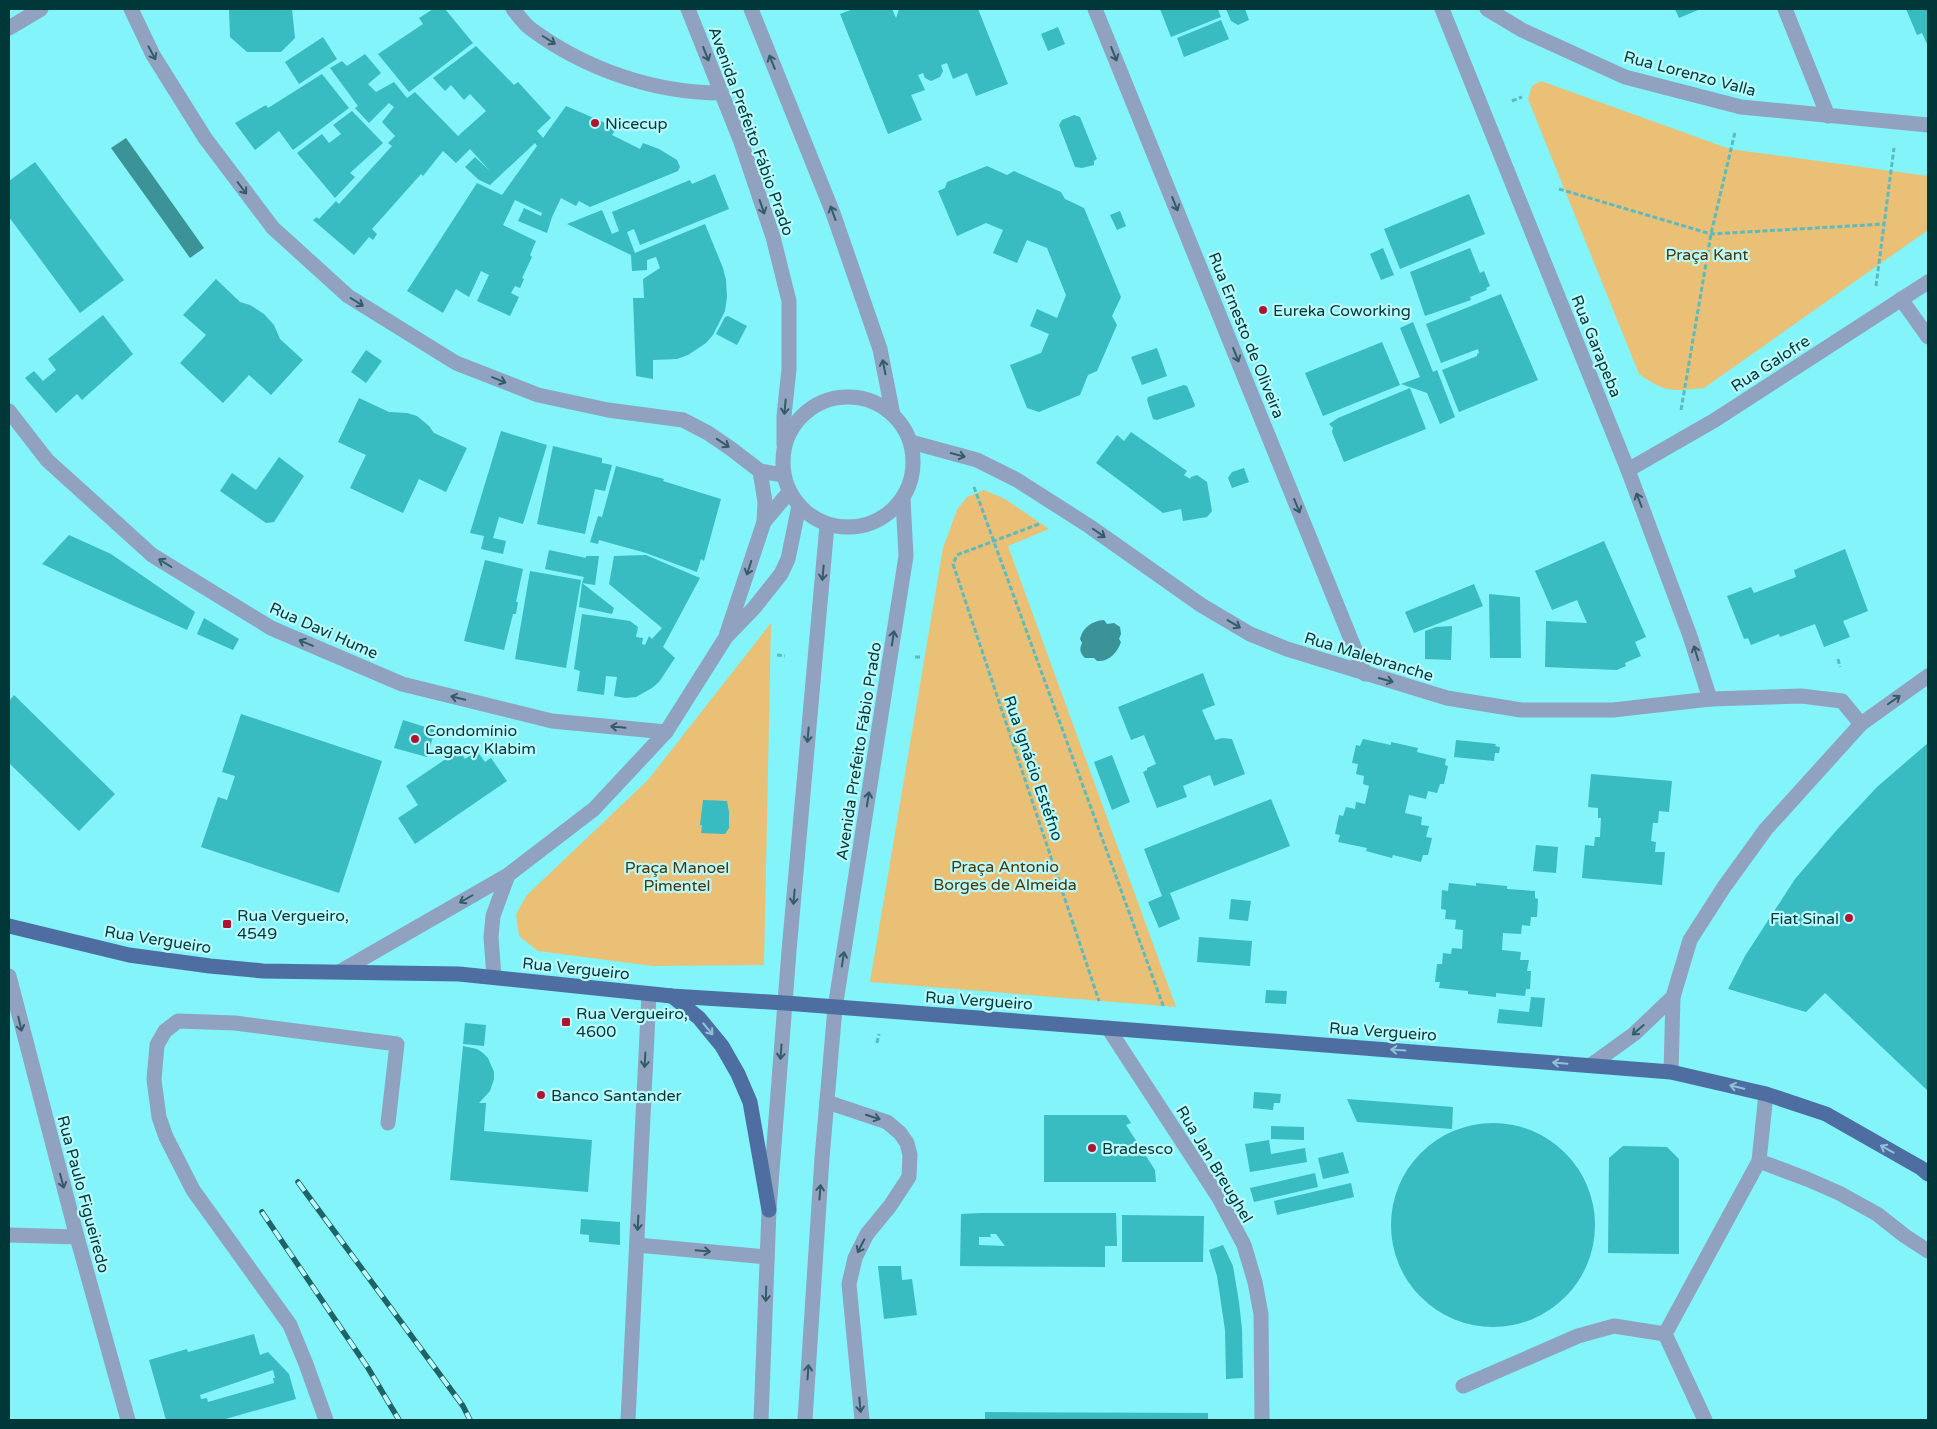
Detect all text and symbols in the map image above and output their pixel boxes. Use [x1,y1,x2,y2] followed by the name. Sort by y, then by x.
[704,24,798,239] street label: Avenida Prefeito Fábio Prado
[542,36,556,46] one-way arrow
[147,45,157,60] one-way arrow
[702,46,711,61] one-way arrow
[1109,46,1119,61] one-way arrow
[1621,47,1758,101] street label: Rua Lorenzo Valla
[767,55,777,70] one-way arrow
[605,114,668,134] place label: Nicecup
[589,117,601,129] marker: Nicecup
[237,181,248,194] one-way arrow
[1171,196,1180,212] one-way arrow
[758,198,768,214] one-way arrow
[828,206,837,221] one-way arrow
[1666,245,1748,265] park label: Praça Kant
[1204,249,1289,421] street label: Rua Ernesto de Oliveira
[1566,292,1626,401] street label: Rua Garapeba
[350,297,364,307] one-way arrow
[1273,301,1411,321] place label: Eureka Coworking
[1257,304,1269,316] marker: Eureka Coworking
[1727,331,1814,397] street label: Rua Galofre
[1232,347,1241,362] one-way arrow
[878,359,888,375] one-way arrow
[491,376,506,385] one-way arrow
[780,398,790,414] one-way arrow
[716,438,730,448] one-way arrow
[949,451,965,460] one-way arrow
[1634,493,1643,508] one-way arrow
[1293,498,1302,513] one-way arrow
[1092,528,1106,538] one-way arrow
[158,557,172,568] one-way arrow
[744,559,753,575] one-way arrow
[818,565,827,581] one-way arrow
[266,598,381,664] street label: Rua Davi Hume
[1226,620,1240,630] one-way arrow
[1302,628,1436,686] street label: Rua Malebranche
[888,631,898,647] one-way arrow
[299,637,314,647] one-way arrow
[832,640,886,862] street label: Avenida Prefeito Fábio Prado
[1690,645,1700,661] one-way arrow
[1377,676,1393,686] one-way arrow
[451,693,467,702] one-way arrow
[999,693,1067,844] street label: Rua Ignácio Estéfno
[1887,695,1901,705] one-way arrow
[425,721,536,759] place label: Condomínio Lagacy Klabim
[610,723,626,732] one-way arrow
[803,727,813,743] one-way arrow
[409,733,421,745] marker: Condomínio Lagacy Klabim
[863,791,873,807] one-way arrow
[933,857,1077,895] park label: Praça Antonio Borges de Almeida
[625,858,729,896] park label: Praça Manoel Pimentel
[789,889,798,905] one-way arrow
[459,894,473,904] one-way arrow
[237,906,349,944] place label: Rua Vergueiro, 4549
[1770,909,1839,929] place label: Fiat Sinal
[1843,912,1855,924] marker: Fiat Sinal
[221,918,233,930] marker: Rua Vergueiro, 4549
[103,922,213,958] street label: Rua Vergueiro
[838,952,848,968] one-way arrow
[521,953,631,985] street label: Rua Vergueiro
[924,987,1033,1015] street label: Rua Vergueiro
[576,1004,688,1042] place label: Rua Vergueiro, 4600
[16,1015,25,1031] one-way arrow
[560,1016,572,1028] marker: Rua Vergueiro, 4600
[1328,1018,1437,1046] street label: Rua Vergueiro
[702,1023,714,1036] one-way arrow
[1631,1024,1644,1036] one-way arrow
[776,1044,786,1060] one-way arrow
[1390,1045,1406,1055] one-way arrow
[641,1052,650,1068] one-way arrow
[1552,1058,1568,1068] one-way arrow
[1730,1082,1746,1091] one-way arrow
[551,1086,683,1106] place label: Banco Santander
[535,1089,547,1101] marker: Banco Santander
[1171,1102,1257,1227] street label: Rua Jan Breughel
[52,1113,114,1275] street label: Rua Paulo Figueiredo
[865,1113,880,1122] one-way arrow
[1102,1139,1173,1159] place label: Bradesco
[1086,1142,1098,1154] marker: Bradesco
[1879,1144,1894,1154] one-way arrow
[58,1172,67,1188] one-way arrow
[815,1184,824,1200] one-way arrow
[633,1214,643,1230] one-way arrow
[856,1238,866,1253] one-way arrow
[695,1246,711,1256] one-way arrow
[761,1286,770,1302] one-way arrow
[804,1364,813,1380] one-way arrow
[856,1397,865,1413] one-way arrow

